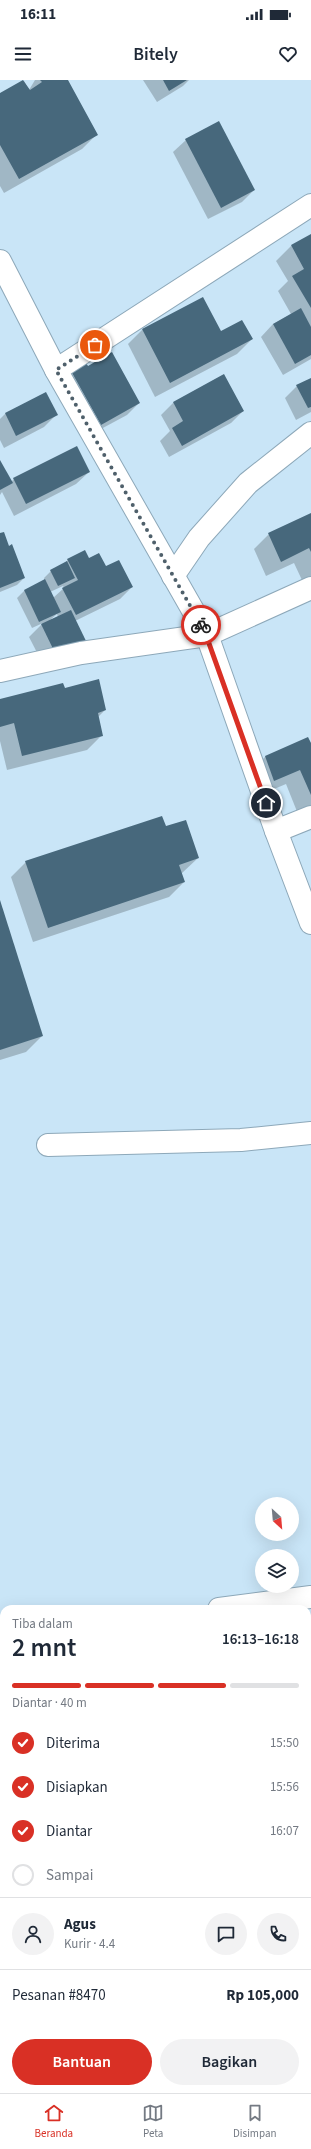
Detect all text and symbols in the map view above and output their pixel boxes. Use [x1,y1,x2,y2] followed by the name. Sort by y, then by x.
[20,4,56,25] text: 16:11
[133,42,178,67] text: Bitely
[12,43,34,65] icon: menu
[277,43,299,65] icon: heart
[78,328,112,362] pin
[84,334,106,356] icon: bag
[181,605,221,645] courier
[190,614,212,636] icon: bike
[249,786,283,820] pin
[255,792,277,814] icon: home
[255,1497,299,1541] north arrow
[255,1497,299,1593] map controls
[255,1549,299,1593] button: layers
[12,1615,73,1633] text: Tiba dalam
[12,1629,76,1666] text: 2 mnt
[222,1629,299,1650] text: 16:13–16:18
[12,1694,87,1712] text: Diantar · 40 m
[12,1732,34,1754] icon: check
[46,1733,100,1754] text: Diterima
[270,1734,299,1752] text: 15:50
[12,1776,34,1798] icon: check
[46,1777,108,1798] text: Disiapkan
[270,1778,299,1796] text: 15:56
[12,1820,34,1842] icon: check
[46,1821,92,1842] text: Diantar
[270,1822,299,1840] text: 16:07
[46,1865,93,1886] text: Sampai
[12,1913,54,1955] button: person
[205,1913,247,1955] button: chat
[257,1913,299,1955] button: phone
[64,1914,96,1935] text: Agus
[64,1935,115,1953] text: Kurir · 4.4
[12,1985,106,2006] text: Pesanan #8470
[226,1985,299,2006] text: Rp 105,000
[12,2039,152,2085] button: Bantuan
[160,2039,299,2085] button: Bagikan
[34,2102,73,2141] tab: Beranda
[142,2102,164,2141] tab: Peta
[233,2102,277,2141] tab: Disimpan

